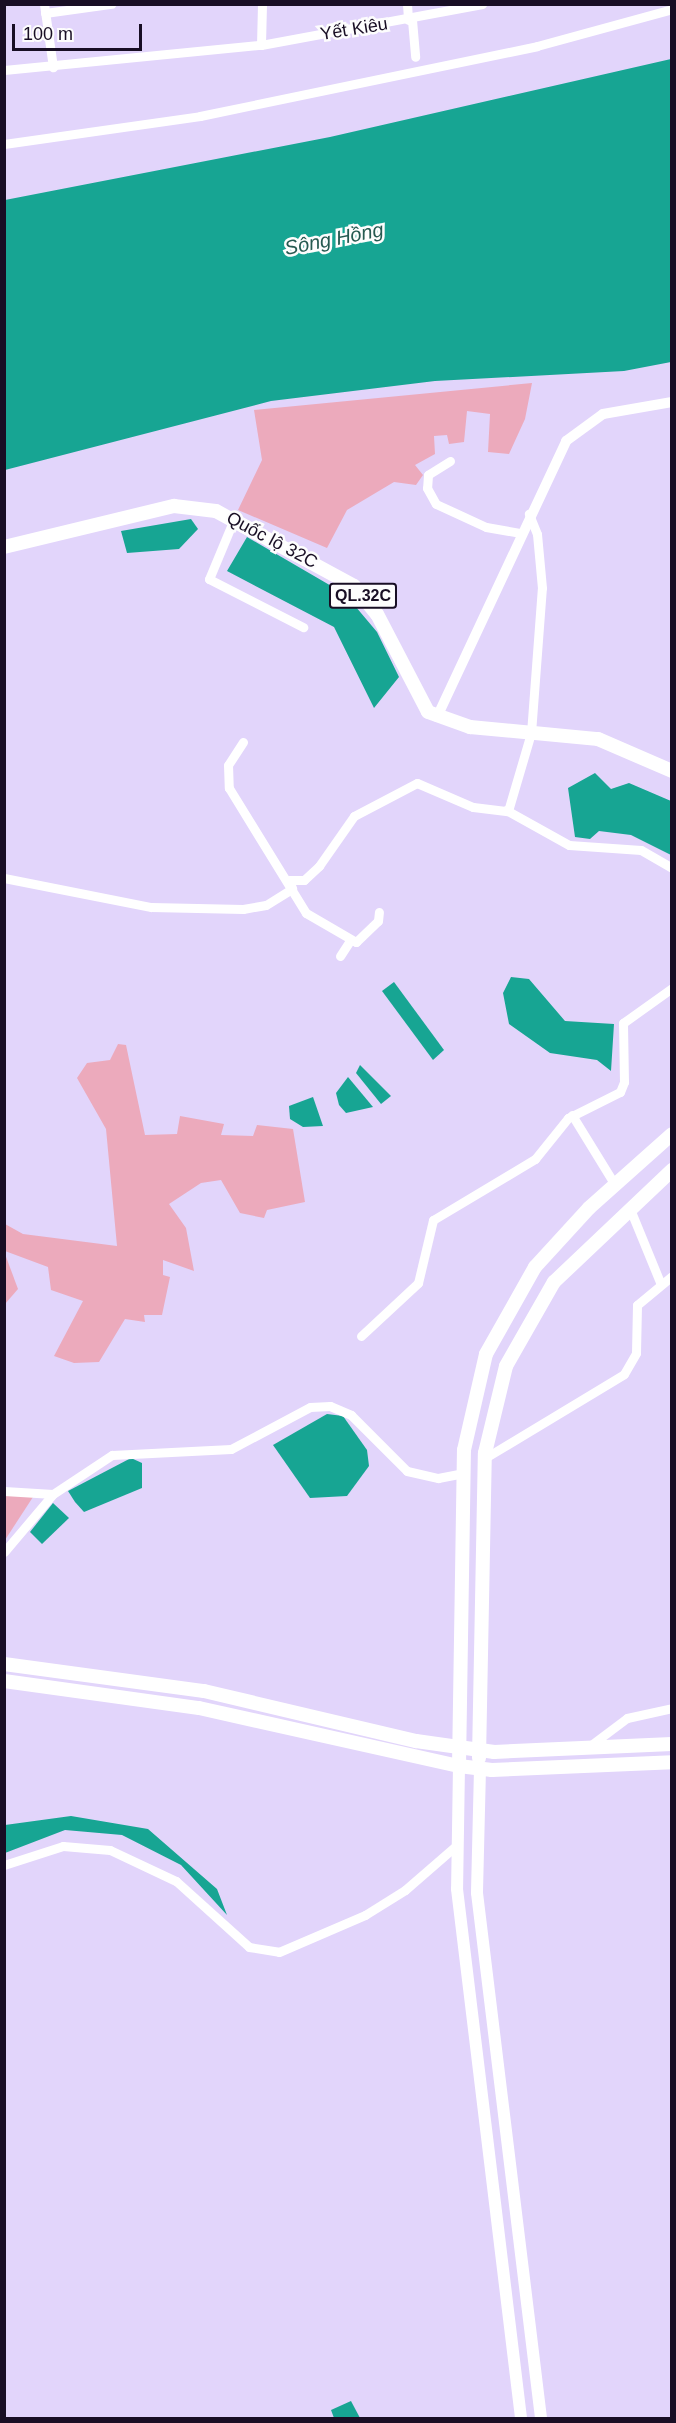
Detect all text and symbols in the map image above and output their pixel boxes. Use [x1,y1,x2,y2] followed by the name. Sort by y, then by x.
[15,12,146,50] scale bar
[319,13,389,45] street label: Yết Kiêu
[23,24,73,44] text: 100 m
[283,218,385,260] water label: Sông Hồng
[223,507,321,573] street label: Quốc lộ 32C
[328,583,398,609] road number: QL.32C

